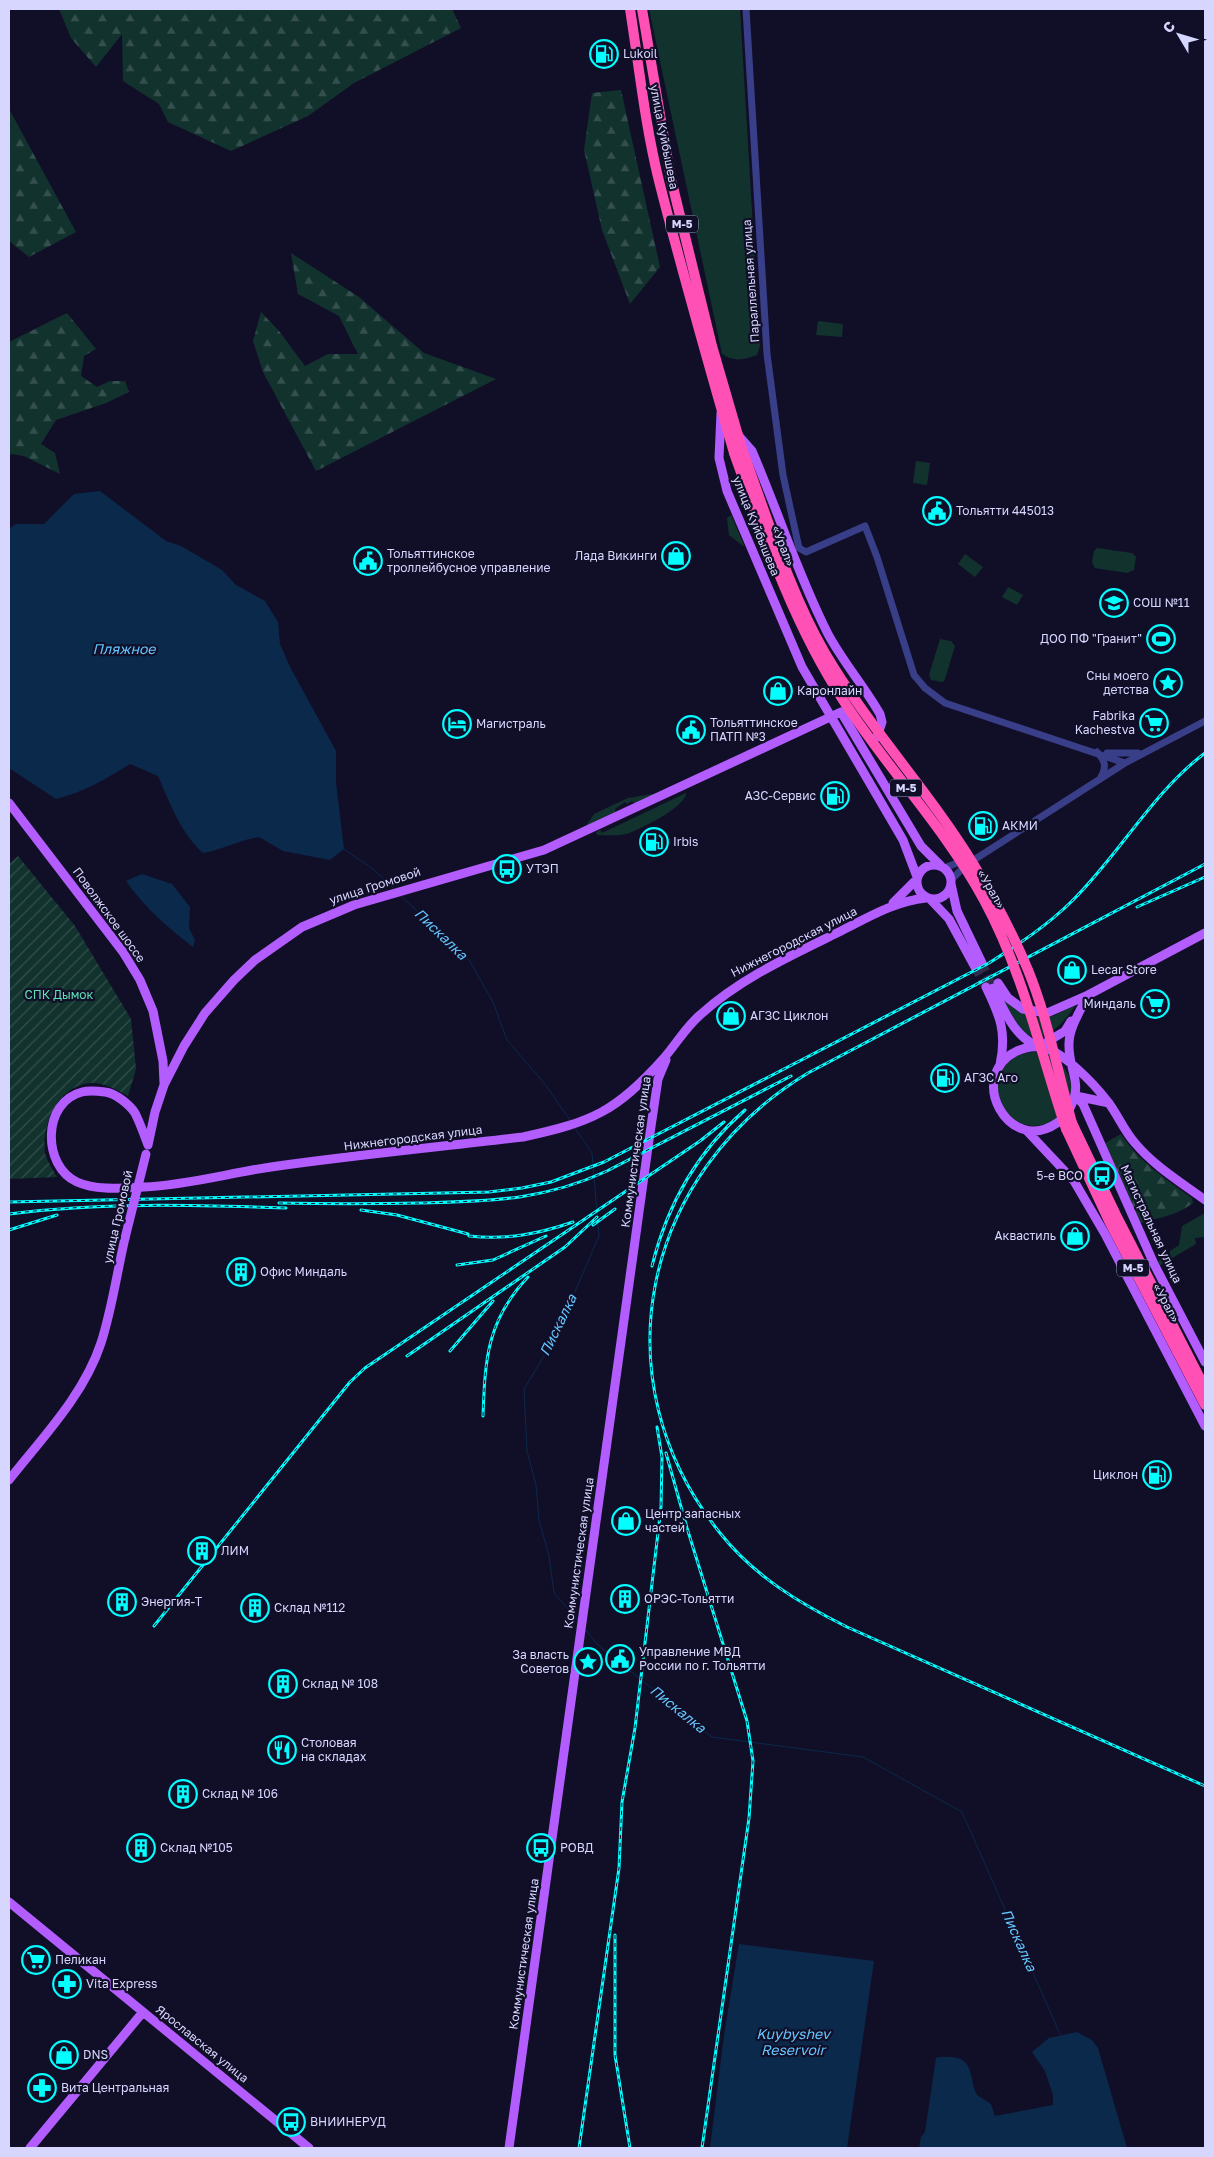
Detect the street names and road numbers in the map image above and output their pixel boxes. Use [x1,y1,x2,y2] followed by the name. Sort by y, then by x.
[647,83,682,190] street label: улица Куйбышева
[666,215,698,232] road number: М-5
[739,219,762,343] street label: Параллельная улица
[730,474,783,578] street label: улица Куйбышева
[769,524,798,568] street label: «Урал»
[890,780,922,796] road number: М-5
[70,864,149,965] street label: Поволжское шоссе
[327,864,422,907] street label: улица Громовой
[974,867,1009,911] street label: «Урал»
[728,903,859,980] street label: Нижнегородская улица
[617,1075,654,1228] street label: Коммунистическая улица
[343,1122,483,1153] street label: Нижнегородская улица
[1117,1162,1185,1285] street label: Магистральная улица
[99,1169,136,1265] street label: улица Громовой
[1117,1260,1149,1276] road number: М-5
[1150,1281,1183,1325] street label: «Урал»
[560,1476,597,1629] street label: Коммунистическая улица
[505,1877,542,2030] street label: Коммунистическая улица
[153,2002,252,2086] street label: Ярославская улица

